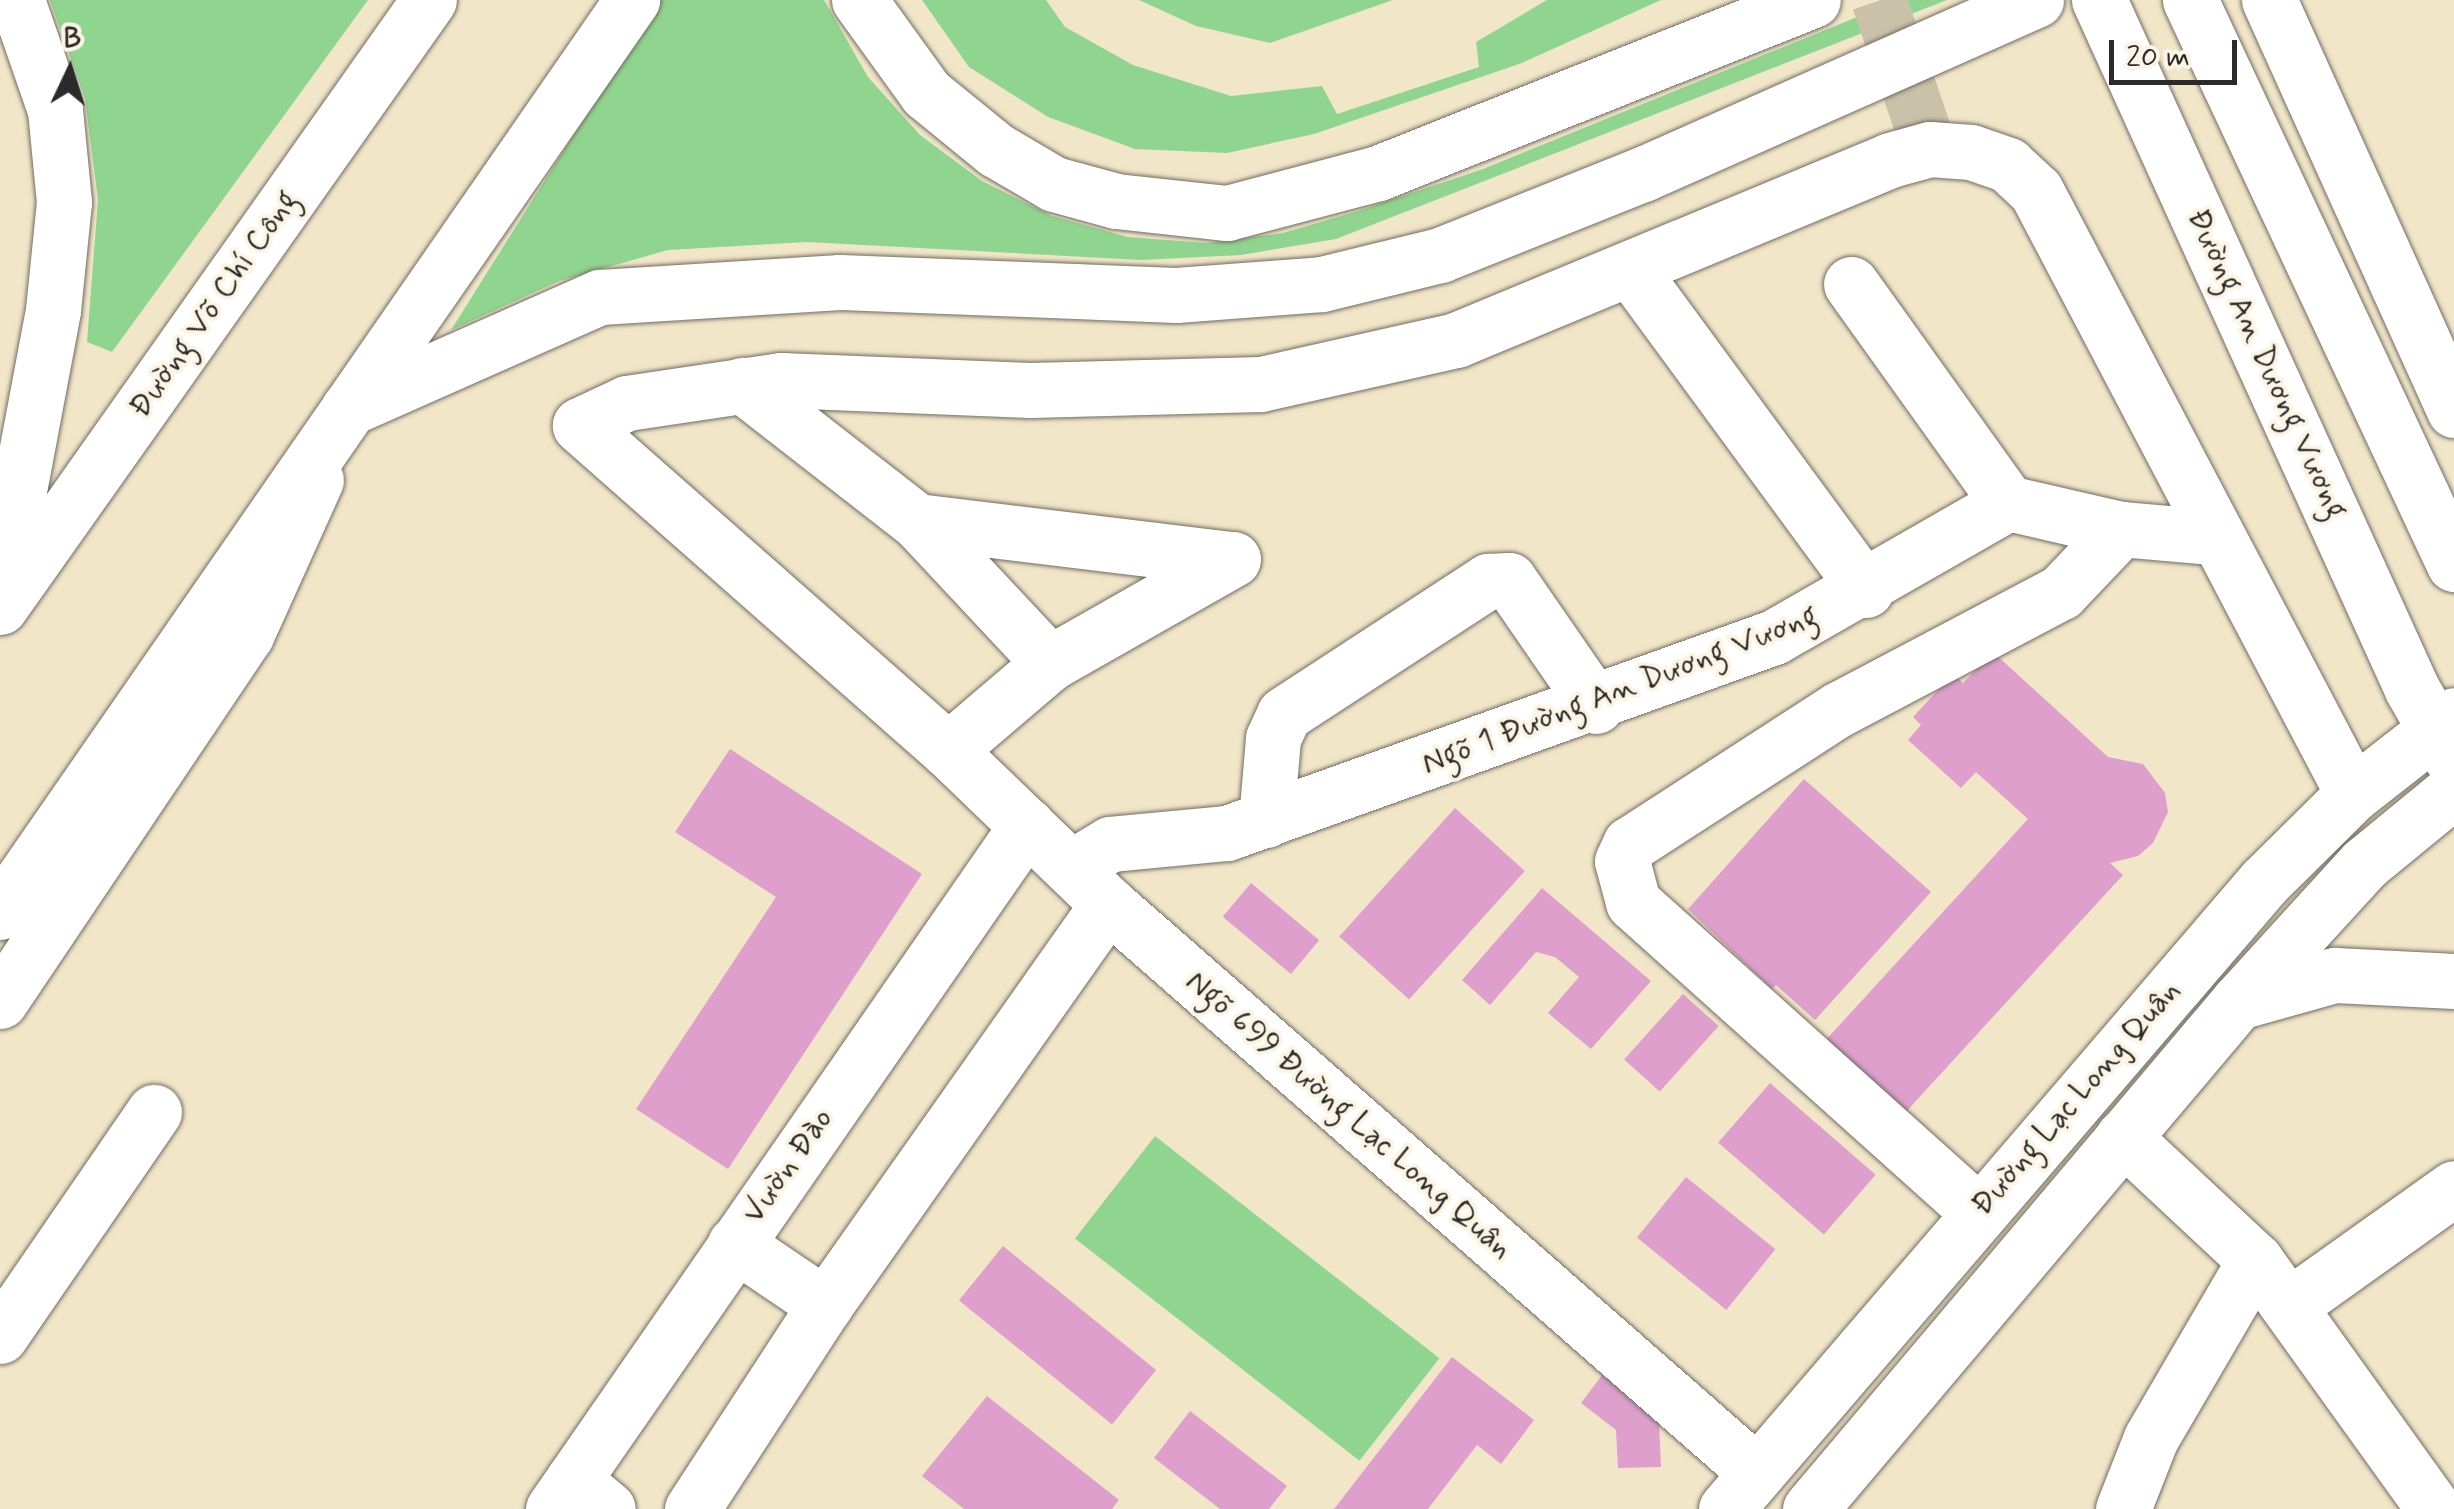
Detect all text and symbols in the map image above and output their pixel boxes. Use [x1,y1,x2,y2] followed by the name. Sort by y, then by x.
[20,20,120,120] north arrow
[2114,20,2242,82] scale bar
[62,21,82,59] text: B
[2126,38,2190,77] text: 20 m
[122,184,306,424] street label: Đường Võ Chí Công
[2181,208,2353,520] street label: Đường An Dương Vương
[1422,599,1818,781] street label: Ngõ 1 Đường An Dương Vương
[1179,963,1519,1267] street label: Ngõ 699 Đường Lạc Long Quân
[1964,973,2188,1223] street label: Đường Lạc Long Quân
[735,1101,841,1231] street label: Vườn Đào

